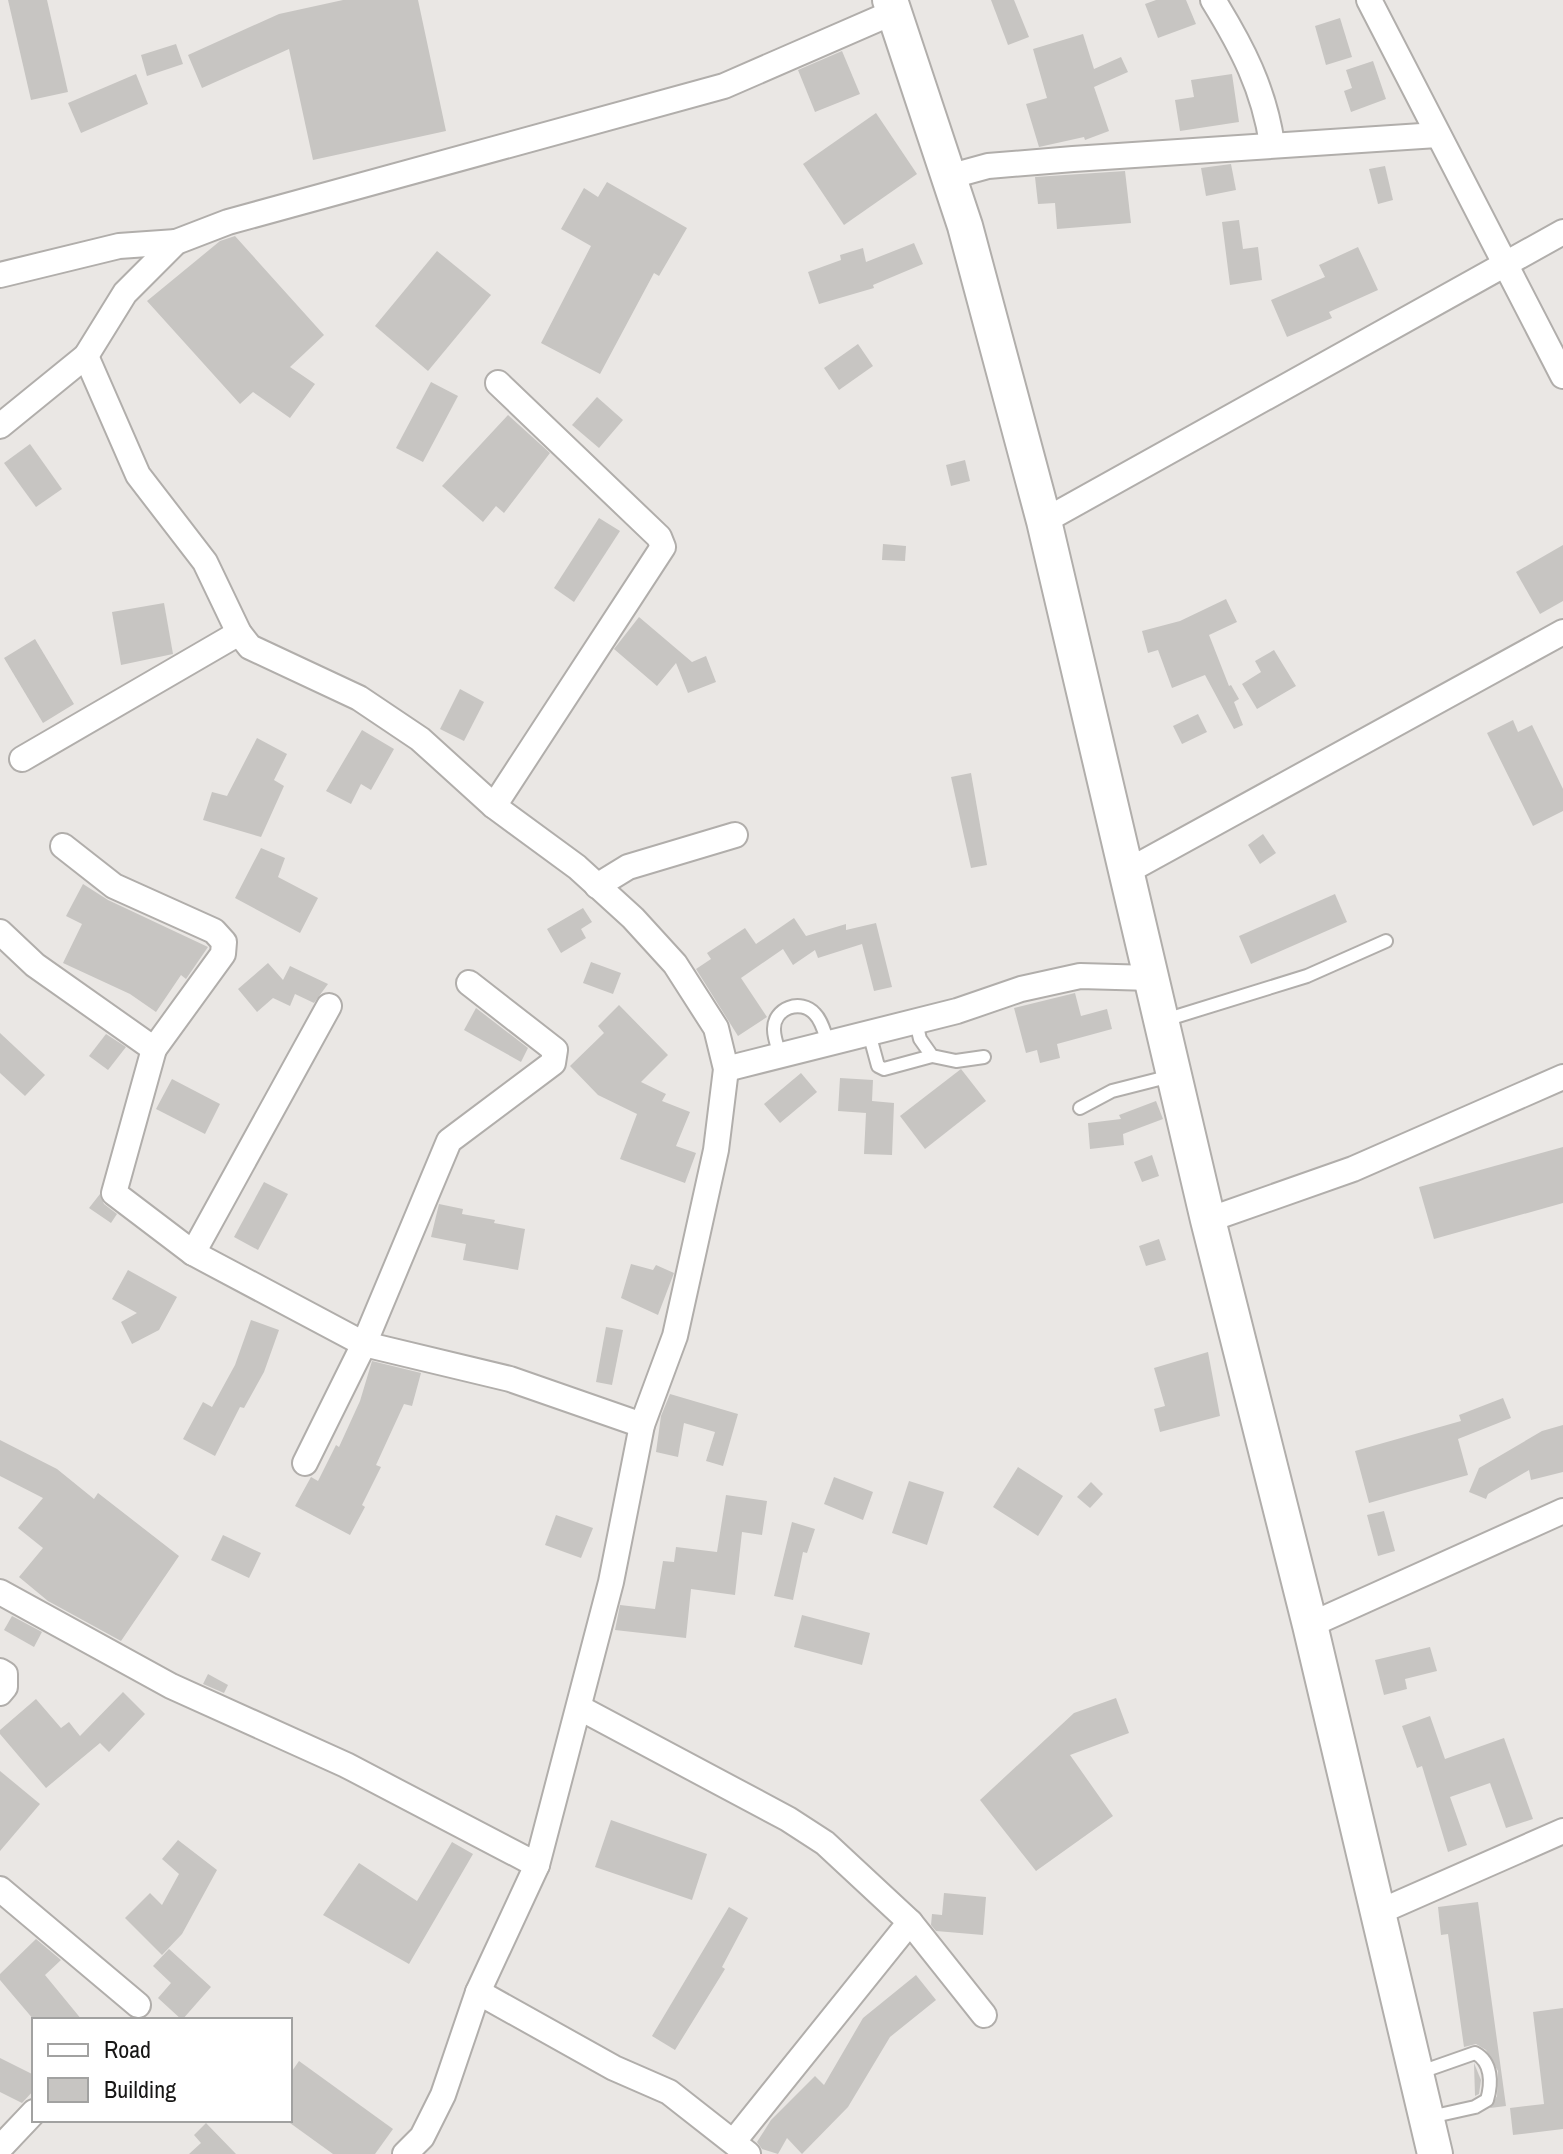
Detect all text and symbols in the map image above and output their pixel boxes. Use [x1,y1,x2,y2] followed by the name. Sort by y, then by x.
[32,2018,292,2122] legend
[104,2033,151,2065] text: Road
[104,2073,176,2105] text: Building

